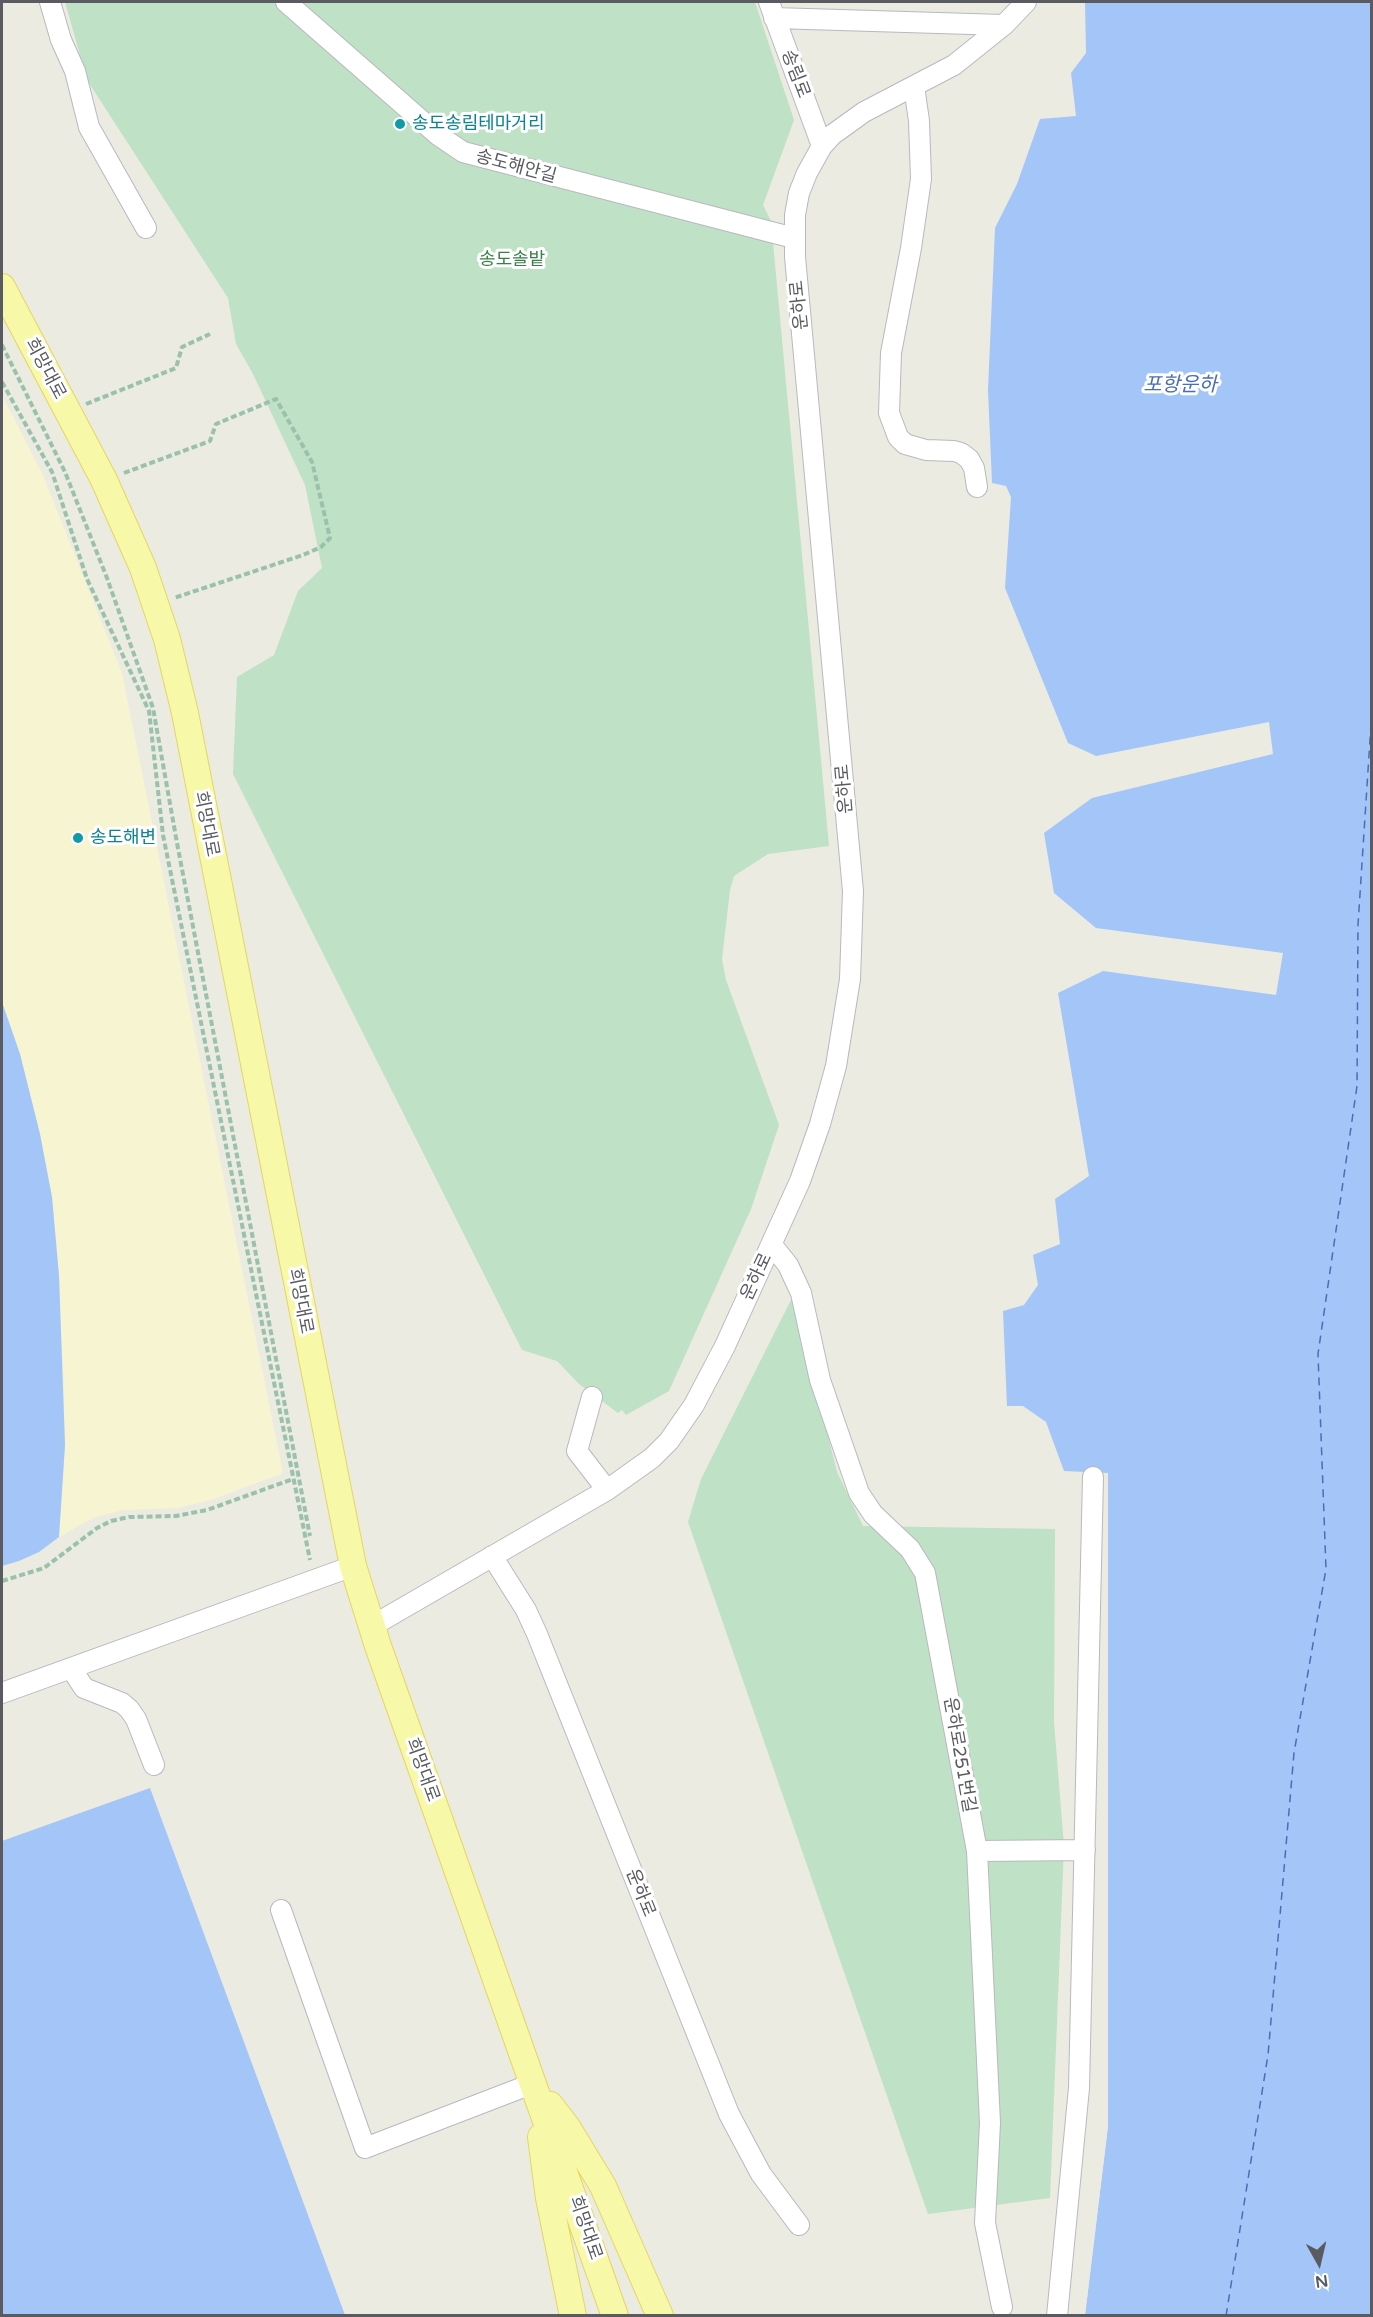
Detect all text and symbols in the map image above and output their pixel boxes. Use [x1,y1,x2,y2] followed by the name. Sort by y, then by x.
[776,47,814,101] street label: 송림로
[412,113,544,135] place label: 송도송림테마거리
[393,117,407,131] marker: 송도송림테마거리
[473,146,559,188] street label: 송도해안길
[479,249,545,271] park label: 송도솔밭
[787,279,813,331] street label: 운하로
[20,335,70,403] street label: 희망대로
[1143,374,1217,398] water label: 포항운하
[832,763,858,815] street label: 운하로
[189,789,223,859] street label: 희망대로
[90,827,156,849] place label: 송도해변
[71,831,85,845] marker: 송도해변
[737,1250,777,1304] street label: 운하로
[283,1266,317,1336] street label: 희망대로
[938,1696,980,1814] street label: 운하로251번길
[401,1735,443,1805] street label: 희망대로
[621,1866,659,1920] street label: 운하로
[564,2193,606,2263] street label: 희망대로
[1289,2233,1349,2293] north arrow
[1314,2270,1329,2292] text: N

